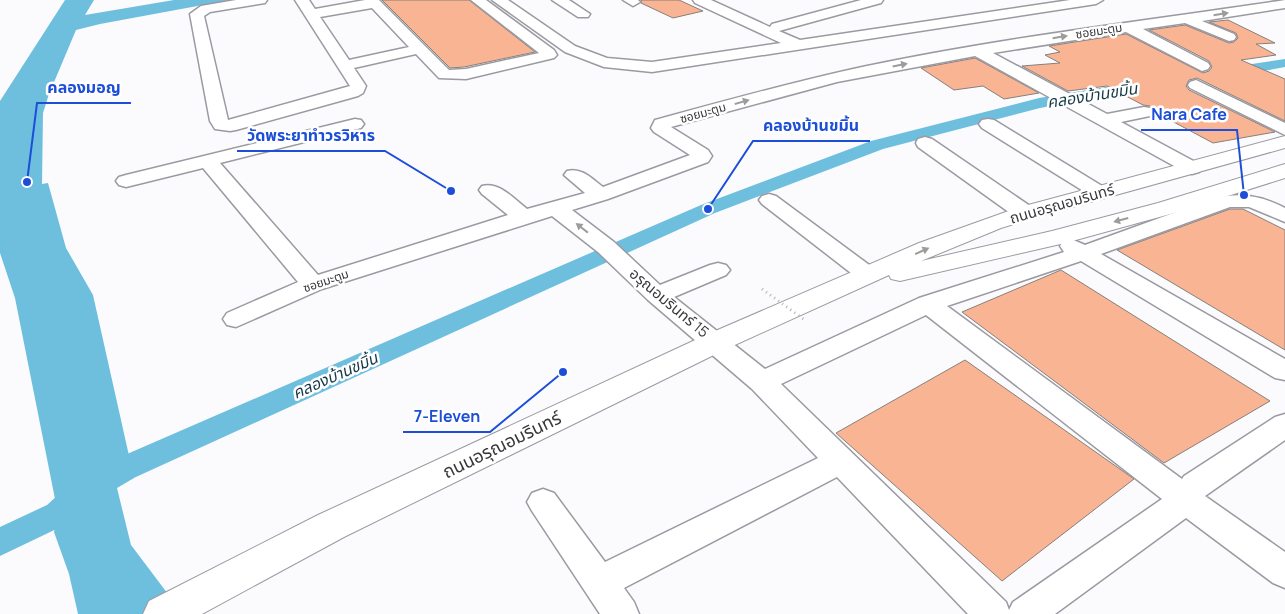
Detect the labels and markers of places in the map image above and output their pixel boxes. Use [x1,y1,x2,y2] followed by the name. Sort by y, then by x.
[37,72,131,103] callout: คลองมอญ
[1141,99,1237,130] callout: Nara Cafe
[753,110,870,141] callout: คลองบ้านขมิ้น
[237,120,385,151] callout: วัดพระยาทําวรวิหาร
[403,401,490,432] callout: 7-Eleven

